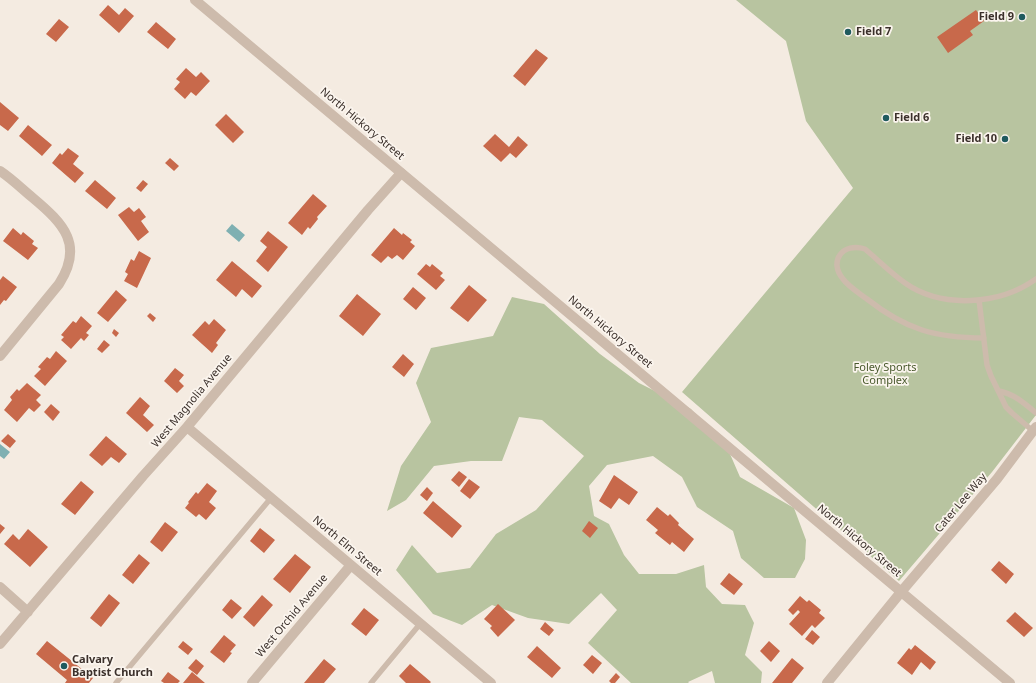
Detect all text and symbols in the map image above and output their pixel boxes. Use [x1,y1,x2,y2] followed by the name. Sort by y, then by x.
[979,10,1014,24] place label: Field 9
[1017,12,1027,22] marker: Field 9
[856,25,891,39] place label: Field 7
[843,27,853,37] marker: Field 7
[317,85,407,163] street label: North Hickory Street
[894,111,929,125] place label: Field 6
[881,113,891,123] marker: Field 6
[955,132,997,146] place label: Field 10
[1000,134,1010,144] marker: Field 10
[565,293,655,371] street label: North Hickory Street
[149,352,235,450] street label: West Magnolia Avenue
[854,361,916,387] park label: Foley Sports Complex
[932,471,990,535] street label: Cater Lee Way
[814,502,904,580] street label: North Hickory Street
[310,513,384,579] street label: North Elm Street
[253,572,331,660] street label: West Orchid Avenue
[72,653,153,679] place label: Calvary Baptist Church
[59,661,69,671] marker: Calvary Baptist Church

